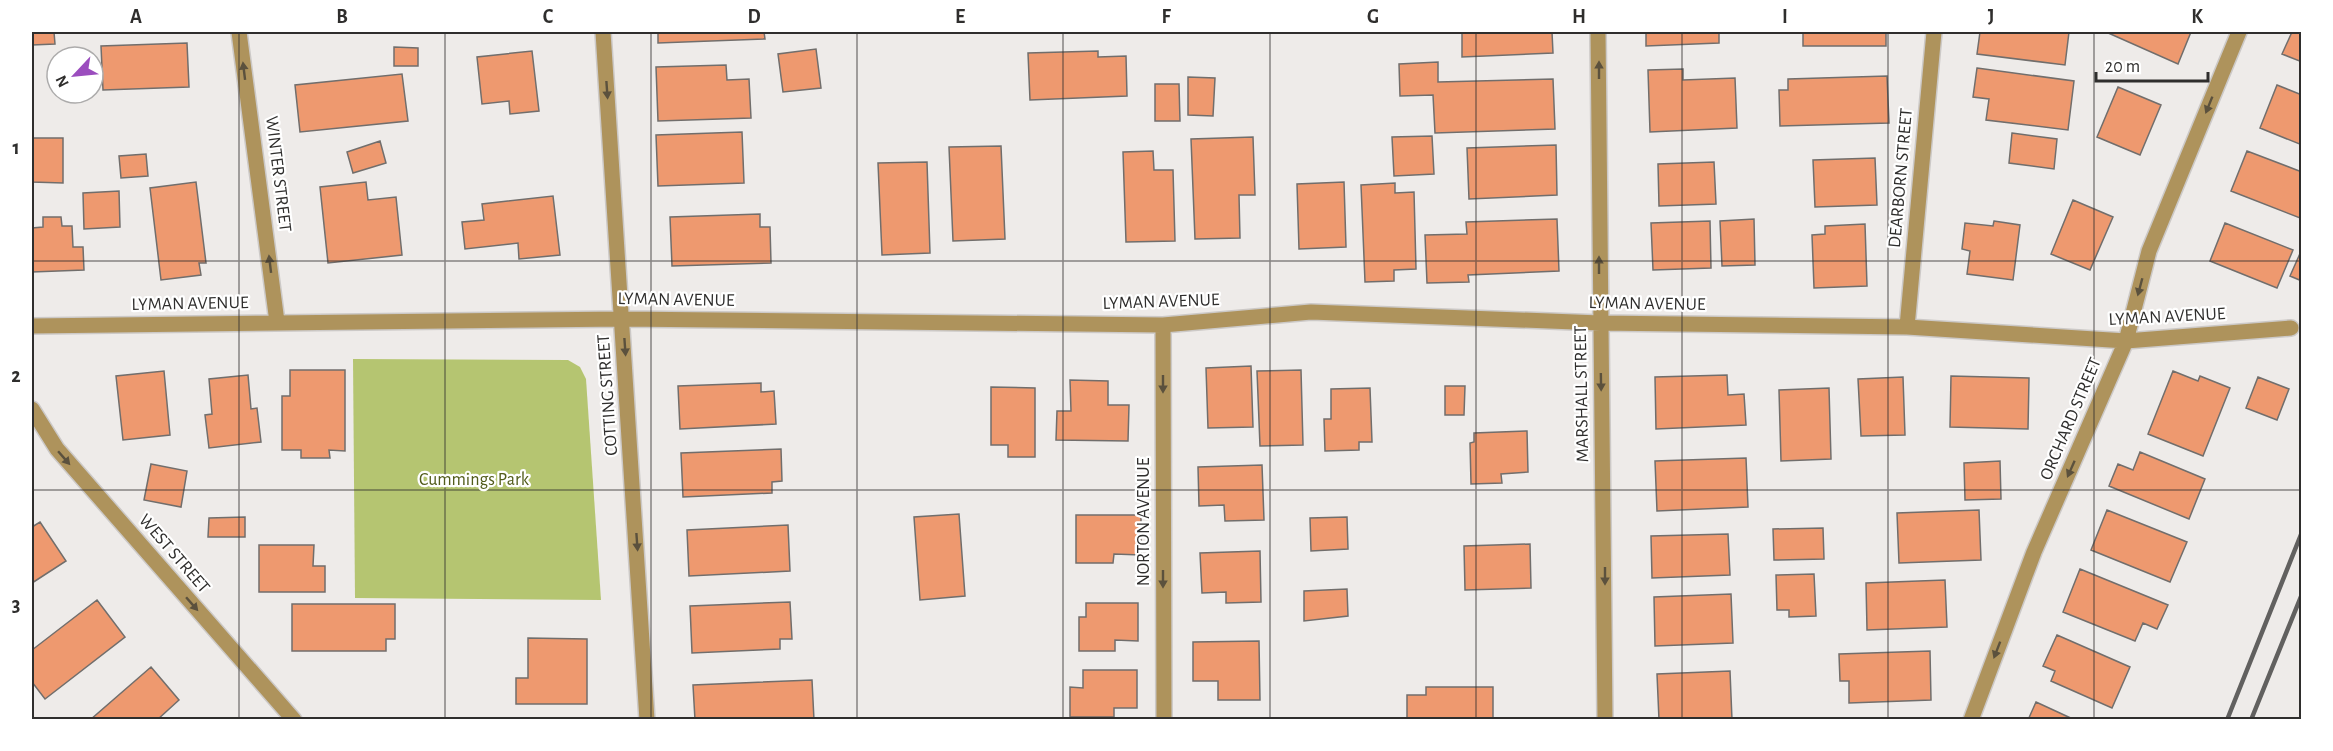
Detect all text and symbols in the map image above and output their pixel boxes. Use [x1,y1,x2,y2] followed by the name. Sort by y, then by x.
[130,7,142,27] text: A
[336,7,348,27] text: B
[543,7,554,27] text: C
[747,7,761,27] text: D
[955,7,965,27] text: E
[1161,7,1171,27] text: F
[1367,7,1379,27] text: G
[1572,7,1586,27] text: H
[1782,7,1788,27] text: I
[1988,7,1994,27] text: J
[2191,7,2203,27] text: K
[45,45,105,105] north arrow
[2096,45,2208,83] scale bar
[2105,58,2140,76] text: 20 m
[1594,60,1603,79] one-way arrow
[240,61,249,80] one-way arrow
[53,73,72,90] text: N
[603,80,612,99] one-way arrow
[2204,96,2213,114] one-way arrow
[1886,107,1916,249] street label: DEARBORN STREET
[262,115,294,233] street label: WINTER STREET
[12,138,20,158] text: 1
[265,254,274,273] one-way arrow
[1594,255,1604,274] one-way arrow
[2135,278,2144,296] one-way arrow
[617,290,735,310] street label: LYMAN AVENUE
[1102,291,1220,313] street label: LYMAN AVENUE
[131,294,249,314] street label: LYMAN AVENUE
[1588,294,1706,314] street label: LYMAN AVENUE
[2108,305,2226,329] street label: LYMAN AVENUE
[1572,325,1592,463] street label: MARSHALL STREET
[595,334,621,456] street label: COTTING STREET
[620,338,630,357] one-way arrow
[2037,355,2105,483] street label: ORCHARD STREET
[11,366,21,386] text: 2
[1596,372,1606,391] one-way arrow
[1158,374,1168,393] one-way arrow
[57,450,71,465] one-way arrow
[1135,457,1153,586] street label: NORTON AVENUE
[2065,460,2075,478] one-way arrow
[419,471,530,489] park label: Cummings Park
[135,511,213,597] street label: WEST STREET
[632,532,642,551] one-way arrow
[1600,567,1610,586] one-way arrow
[1159,569,1168,588] one-way arrow
[12,595,20,615] text: 3
[185,596,198,611] one-way arrow
[1992,641,2002,659] one-way arrow

